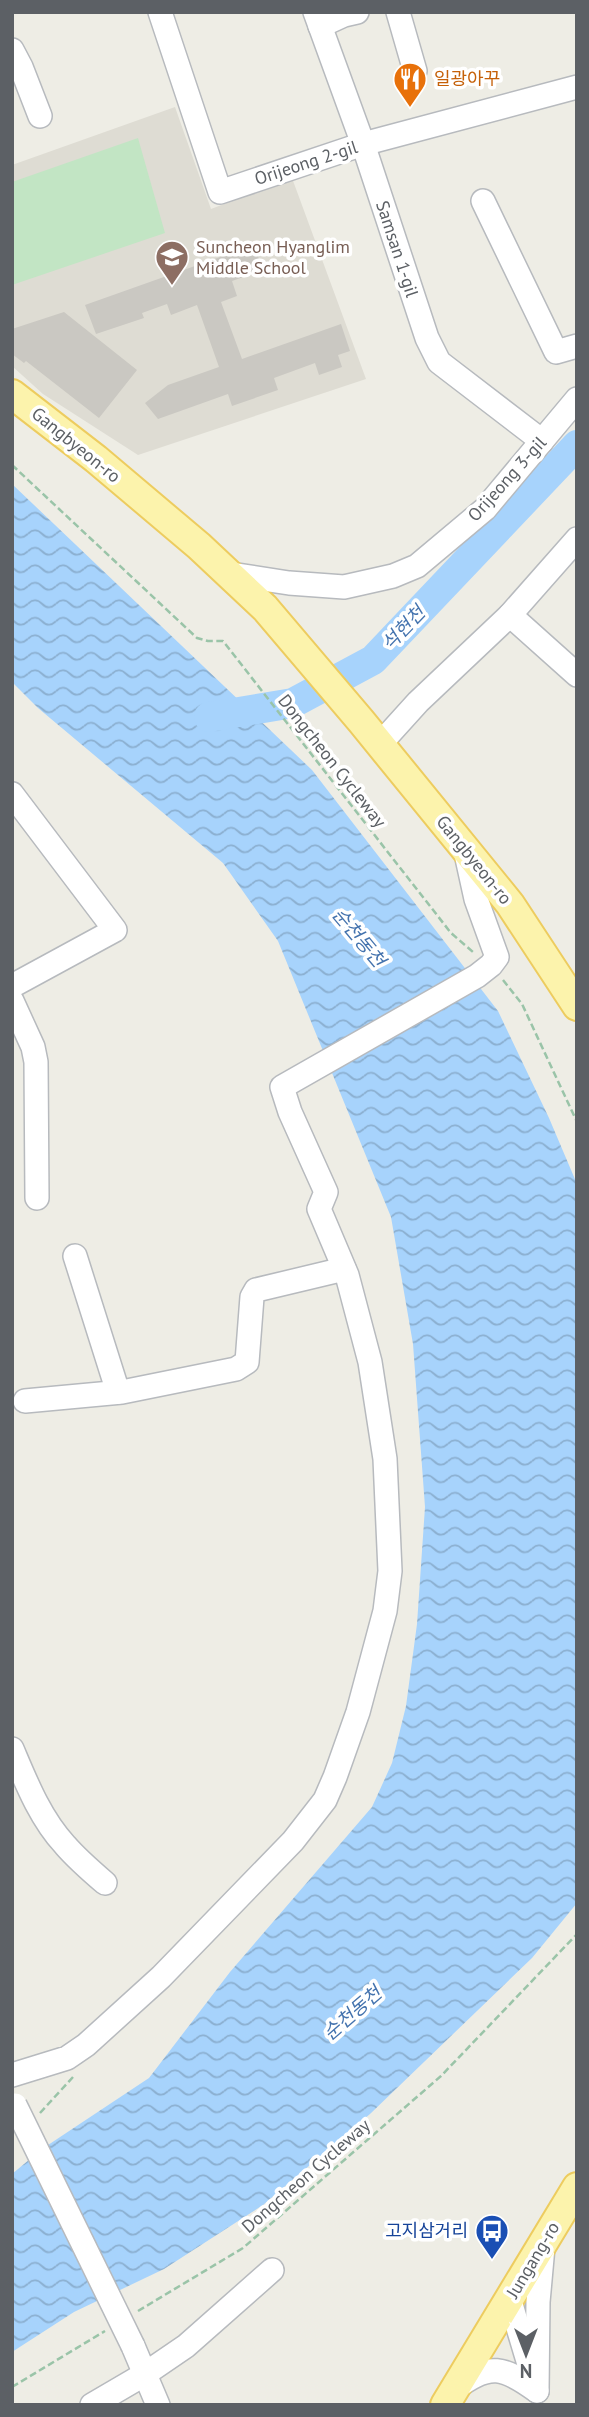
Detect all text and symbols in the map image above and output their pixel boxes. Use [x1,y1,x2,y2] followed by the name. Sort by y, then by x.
[391,60,429,109] restaurant icon: 일광아꾸
[434,67,500,90] place label: 일광아꾸
[251,135,361,190] street label: Orijeong 2-gil
[371,198,424,301] street label: Samsan 1-gil
[196,235,350,279] place label: Suncheon Hyanglim Middle School
[153,238,191,287] school or university icon: Suncheon Hyanglim Middle School
[27,402,125,487] street label: Gangbyeon-ro
[462,431,551,526] street label: Orijeong 3-gil
[376,600,431,655] water label: 석현천
[273,689,392,832] street label: Dongcheon Cycleway
[432,811,517,909] street label: Gangbyeon-ro
[327,903,392,973] water label: 순천동천
[318,1980,387,2045] water label: 순천동천
[237,2113,375,2238] street label: Dongcheon Cycleway
[473,2212,511,2261] bus stop icon: 고지삼거리
[500,2217,564,2303] street label: Jungang-ro
[385,2219,468,2242] place label: 고지삼거리
[491,2319,561,2389] north arrow
[520,2359,532,2383] text: N

